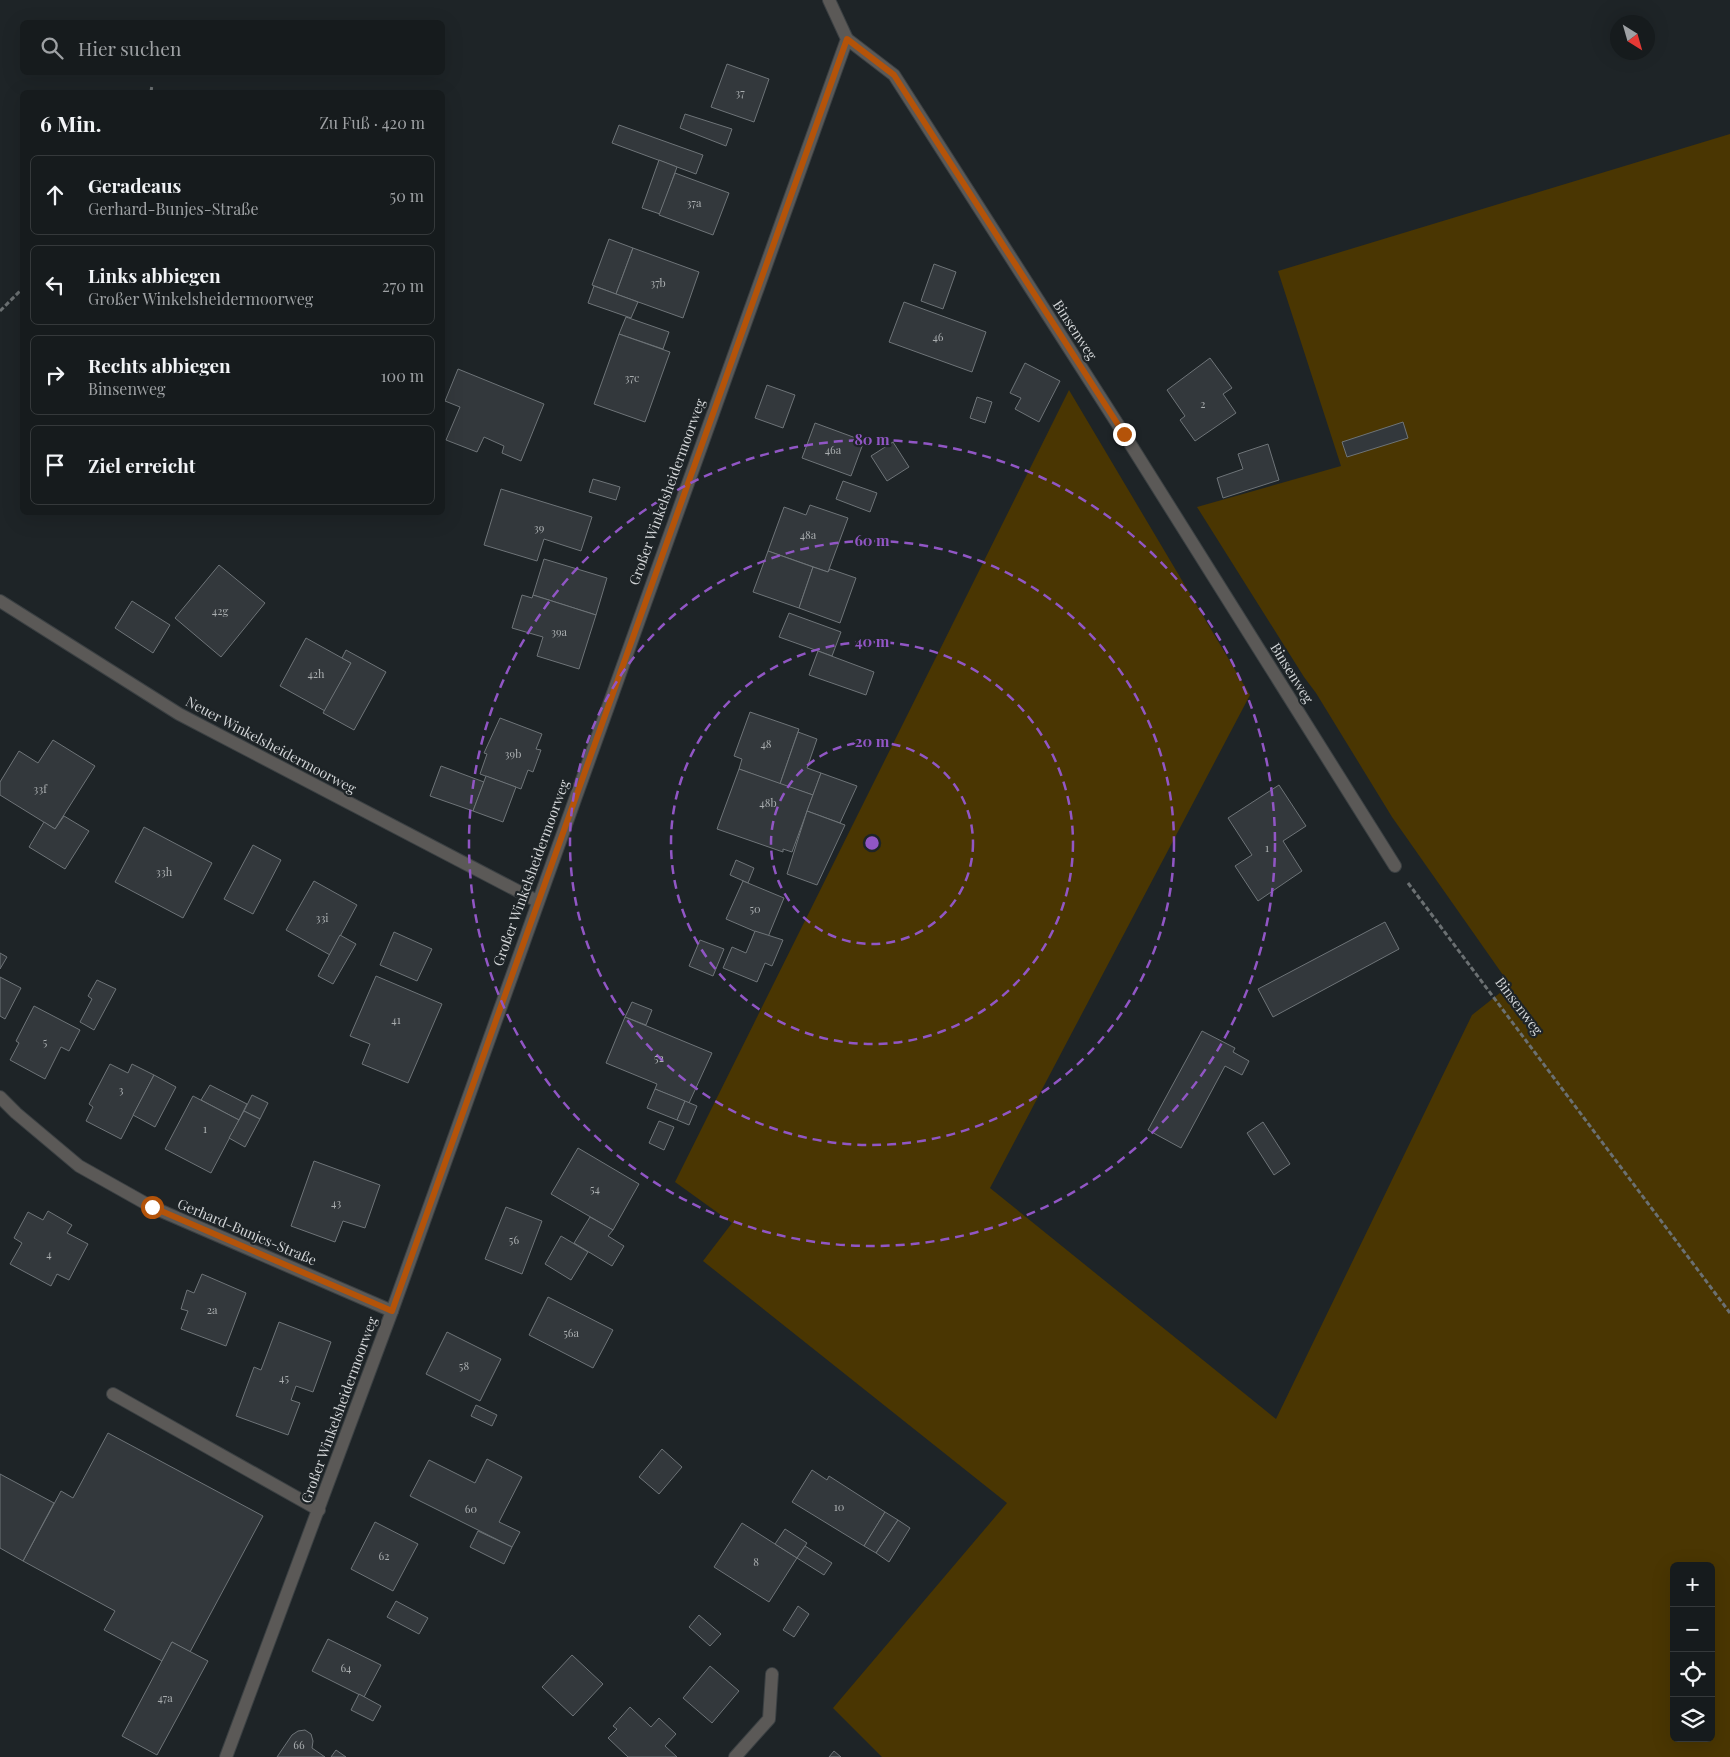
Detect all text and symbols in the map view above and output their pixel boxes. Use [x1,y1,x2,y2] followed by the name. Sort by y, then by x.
[1610,15,1655,60] north arrow
[20,20,445,75] search box
[38,34,66,62] icon: search
[78,35,181,61] text: Hier suchen
[735,85,745,100] house number: 37
[40,109,101,137] text: 6 Min.
[319,112,425,133] text: Zu Fuß · 420 m
[88,172,181,198] text: Geradeaus
[41,181,69,209] icon: ahead
[390,185,424,206] text: 50 m
[687,195,702,210] house number: 37a
[88,198,259,219] text: Gerhard-Bunjes-Straße
[88,262,221,288] text: Links abbiegen
[41,271,69,299] icon: left
[382,275,424,296] text: 270 m
[650,275,666,290] house number: 37b
[88,288,313,309] text: Großer Winkelsheidermoorweg
[1049,296,1102,364] street label: Binsenweg
[932,329,944,344] house number: 46
[88,352,231,378] text: Rechts abbiegen
[41,361,69,389] icon: right
[381,365,424,386] text: 100 m
[625,370,639,385] house number: 37c
[88,378,166,399] text: Binsenweg
[624,395,709,588] street label: Großer Winkelsheidermoorweg
[1200,396,1206,411] house number: 2
[1113,423,1136,446] route end
[854,429,890,449] text: 80 m
[825,442,842,457] house number: 46a
[41,451,69,479] icon: arrive
[88,452,196,478] text: Ziel erreicht
[534,520,545,535] house number: 39
[800,527,817,542] house number: 48a
[854,530,890,550] text: 60 m
[212,603,228,618] house number: 42g
[551,624,568,639] house number: 39a
[855,631,890,651] text: 40 m
[1266,639,1319,707] street label: Binsenweg
[307,666,325,681] house number: 42h
[183,691,360,798] street label: Neuer Winkelsheidermoorweg
[855,731,890,751] text: 20 m
[760,736,772,751] house number: 48
[505,746,521,761] house number: 39b
[488,776,573,969] street label: Großer Winkelsheidermoorweg
[33,781,48,796] house number: 33f
[759,795,777,810] house number: 48b
[863,834,881,852] centre of rings
[1265,840,1269,855] house number: 1
[156,864,173,879] house number: 33h
[749,901,761,916] house number: 50
[315,910,329,925] house number: 33i
[1491,973,1548,1039] street label: Binsenweg
[391,1012,401,1027] house number: 41
[43,1034,48,1049] house number: 5
[654,1050,664,1065] house number: 52
[119,1082,124,1097] house number: 3
[203,1121,207,1136] house number: 1
[590,1181,601,1196] house number: 54
[175,1194,320,1269] street label: Gerhard-Bunjes-Straße
[331,1195,341,1210] house number: 43
[141,1196,164,1219] route start
[509,1232,519,1247] house number: 56
[46,1246,52,1261] house number: 4
[207,1302,218,1317] house number: 2a
[296,1313,381,1506] street label: Großer Winkelsheidermoorweg
[563,1325,579,1340] house number: 56a
[459,1358,469,1373] house number: 58
[279,1370,289,1385] house number: 45
[834,1499,845,1514] house number: 10
[465,1501,478,1516] house number: 60
[379,1548,389,1563] house number: 62
[753,1554,759,1569] house number: 8
[1670,1562,1715,1742] map controls
[1670,1562,1715,1607] button: +
[1670,1607,1715,1652] button: −
[1670,1652,1715,1697] button: locate
[340,1660,352,1675] house number: 64
[157,1690,173,1705] house number: 47a
[1670,1697,1715,1742] button: layers
[293,1737,305,1752] house number: 66

